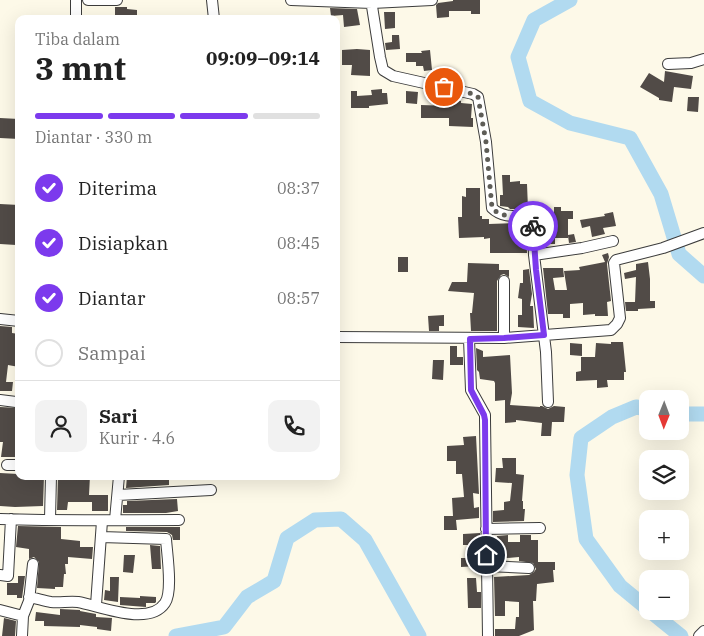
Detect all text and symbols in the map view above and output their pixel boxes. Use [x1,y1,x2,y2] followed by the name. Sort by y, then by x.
[35,29,120,49] text: Tiba dalam
[206,46,320,70] text: 09:09–09:14
[35,47,126,89] text: 3 mnt
[423,66,465,108] pin
[430,73,458,101] icon: bag
[35,127,152,147] text: Diantar · 330 m
[35,174,63,202] icon: check
[78,176,157,200] text: Diterima
[277,178,320,198] text: 08:37
[508,201,558,251] courier
[519,212,547,240] icon: bike
[35,229,63,257] icon: check
[78,231,168,255] text: Disiapkan
[277,233,320,253] text: 08:45
[35,284,63,312] icon: check
[78,286,145,310] text: Diantar
[277,288,320,308] text: 08:57
[78,341,146,365] text: Sampai
[639,390,689,440] north arrow
[639,390,689,620] map controls
[35,400,87,452] button: person
[268,400,320,452] button: phone
[99,404,138,428] text: Sari
[99,428,175,448] text: Kurir · 4.6
[639,450,689,500] button: layers
[639,510,689,560] button: +
[465,534,507,576] pin
[472,541,500,569] icon: home
[639,570,689,620] button: −

